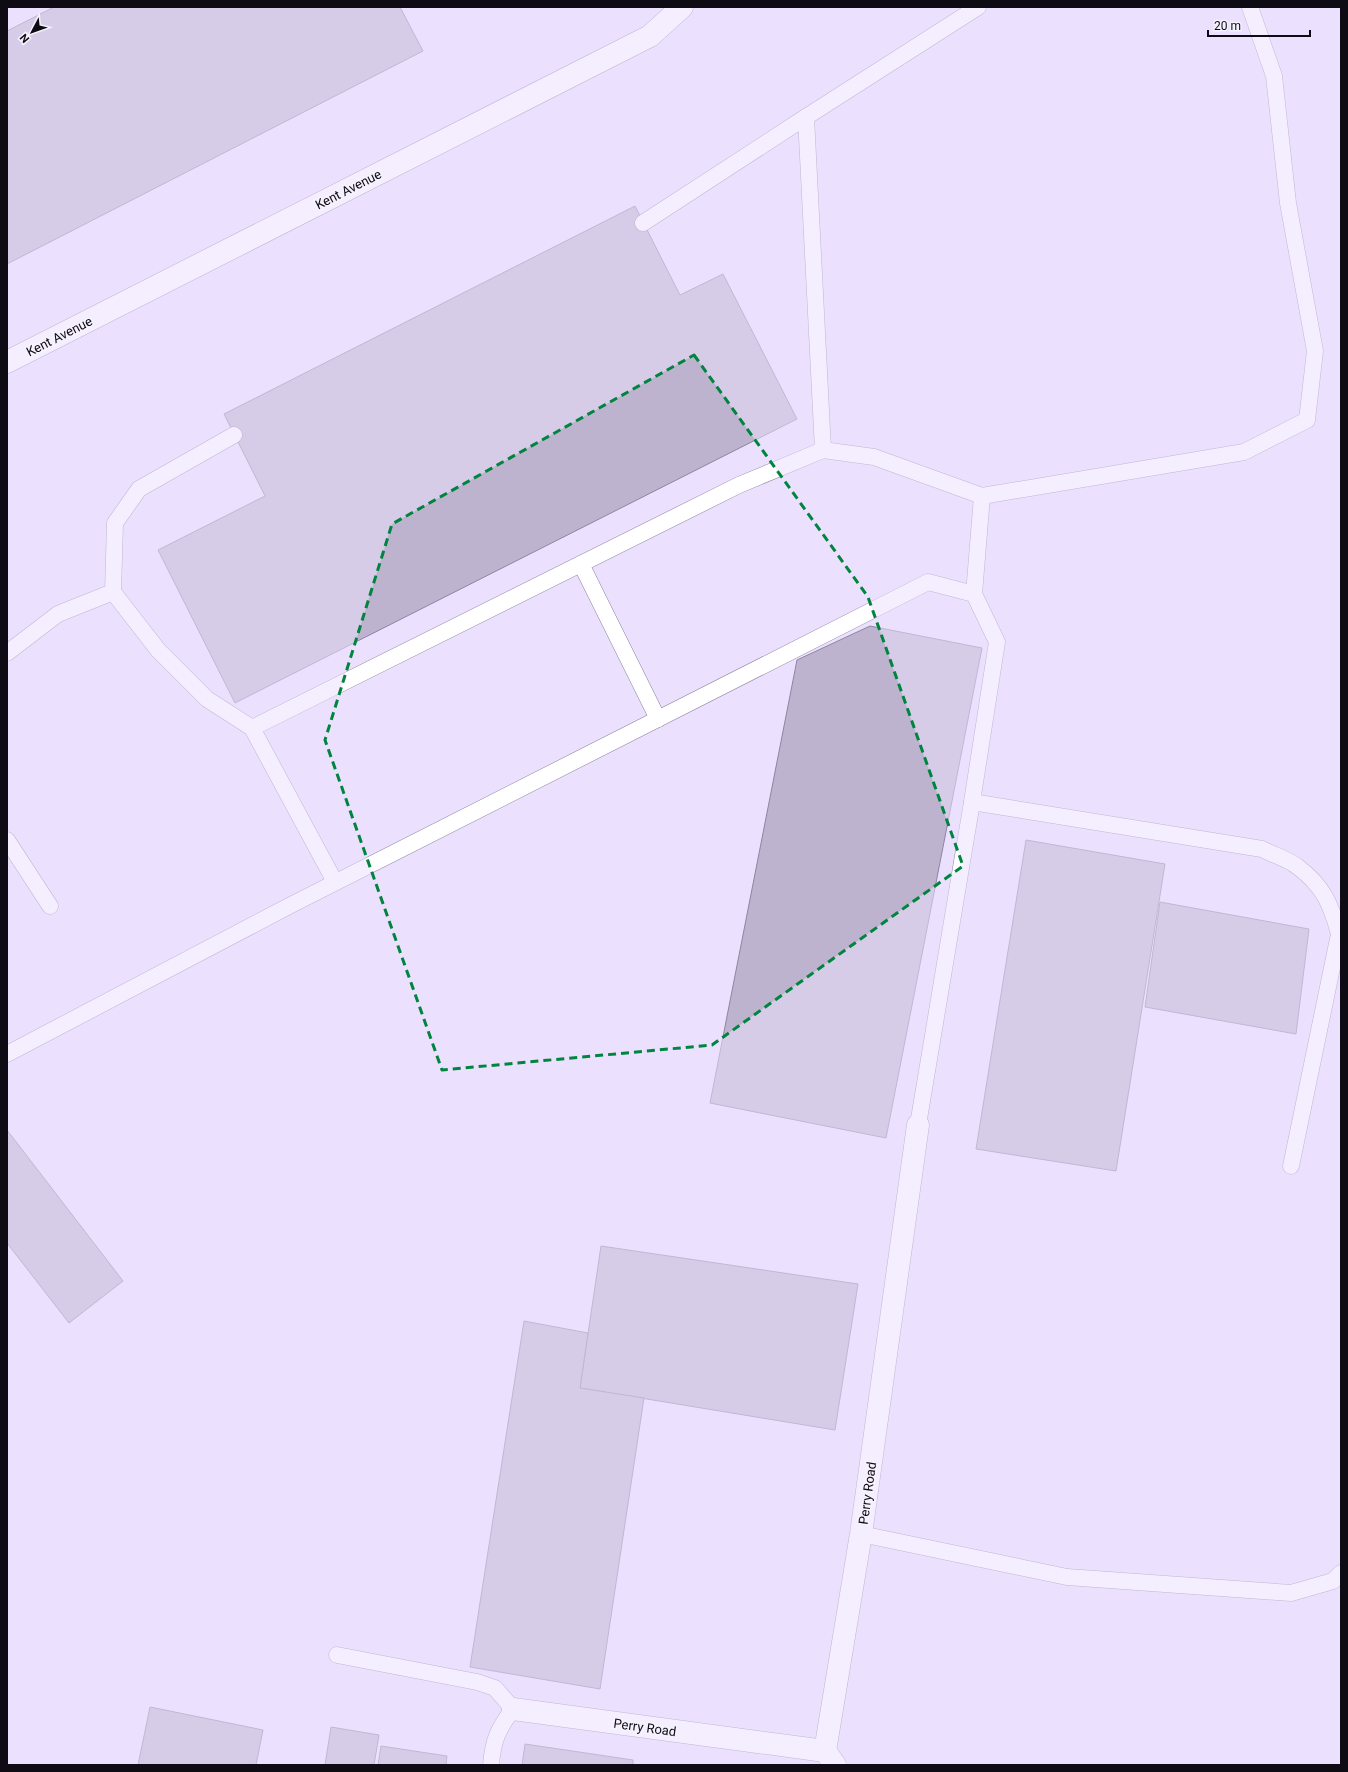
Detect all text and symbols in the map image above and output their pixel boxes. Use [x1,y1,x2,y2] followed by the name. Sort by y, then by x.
[12,12,52,52] north arrow
[1208,12,1310,38] scale bar
[1214,19,1241,33] text: 20 m
[17,31,32,45] text: N
[313,166,384,212] street label: Kent Avenue
[24,313,95,359] street label: Kent Avenue
[856,1461,879,1525] street label: Perry Road
[613,1716,677,1739] street label: Perry Road

